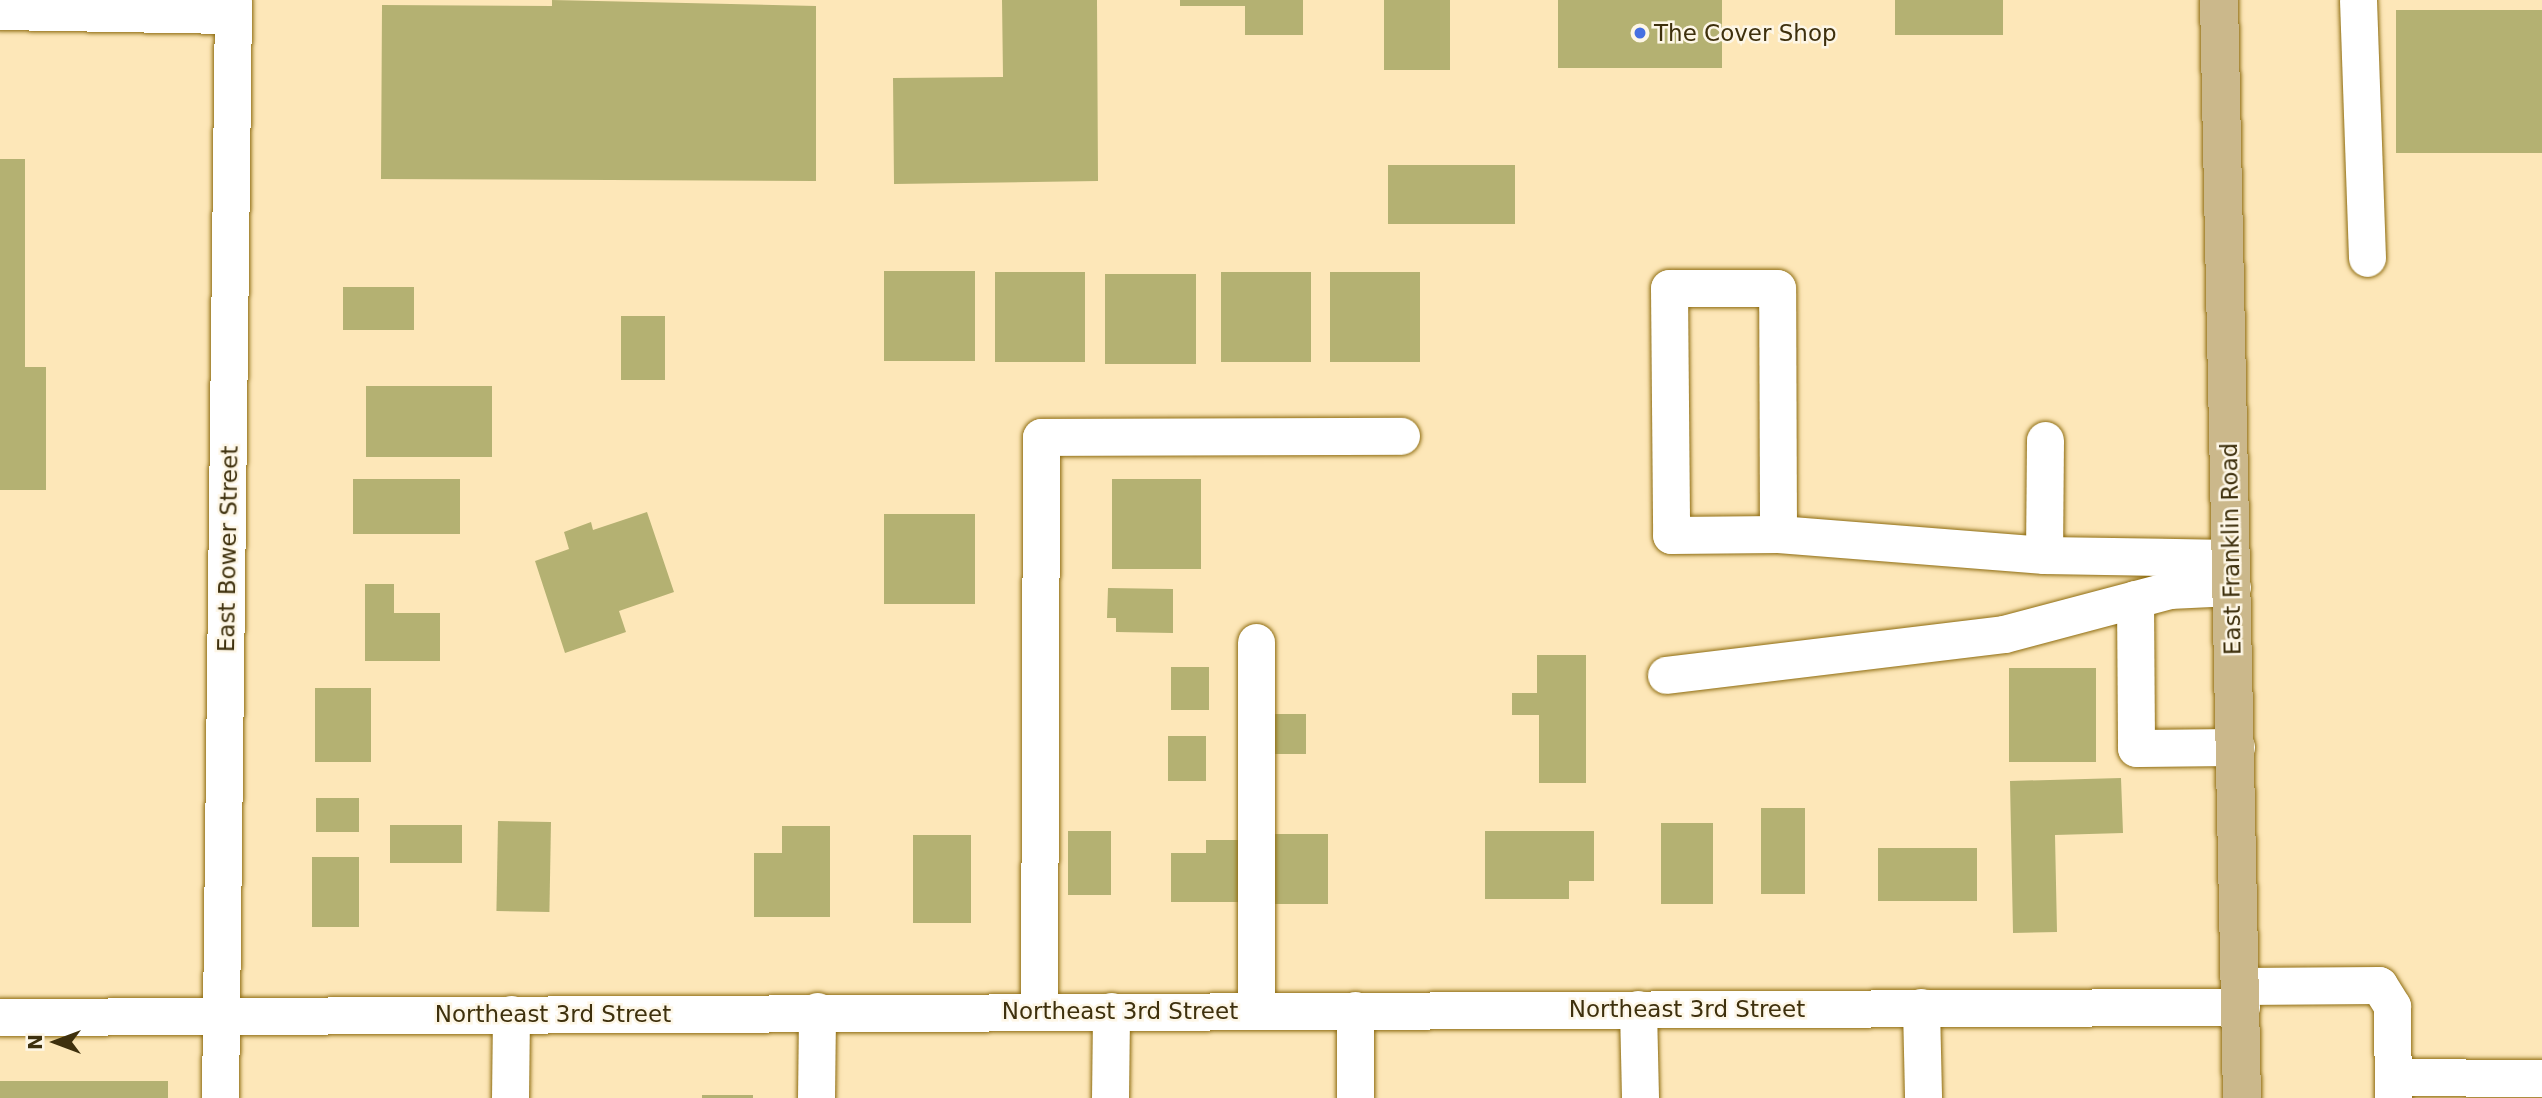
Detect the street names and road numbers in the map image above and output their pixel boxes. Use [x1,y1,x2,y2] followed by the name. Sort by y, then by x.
[2215,443,2247,655] street label: East Franklin Road
[212,446,244,652] street label: East Bower Street
[1569,995,1805,1023] street label: Northeast 3rd Street
[1002,997,1238,1025] street label: Northeast 3rd Street
[435,1000,671,1028] street label: Northeast 3rd Street

